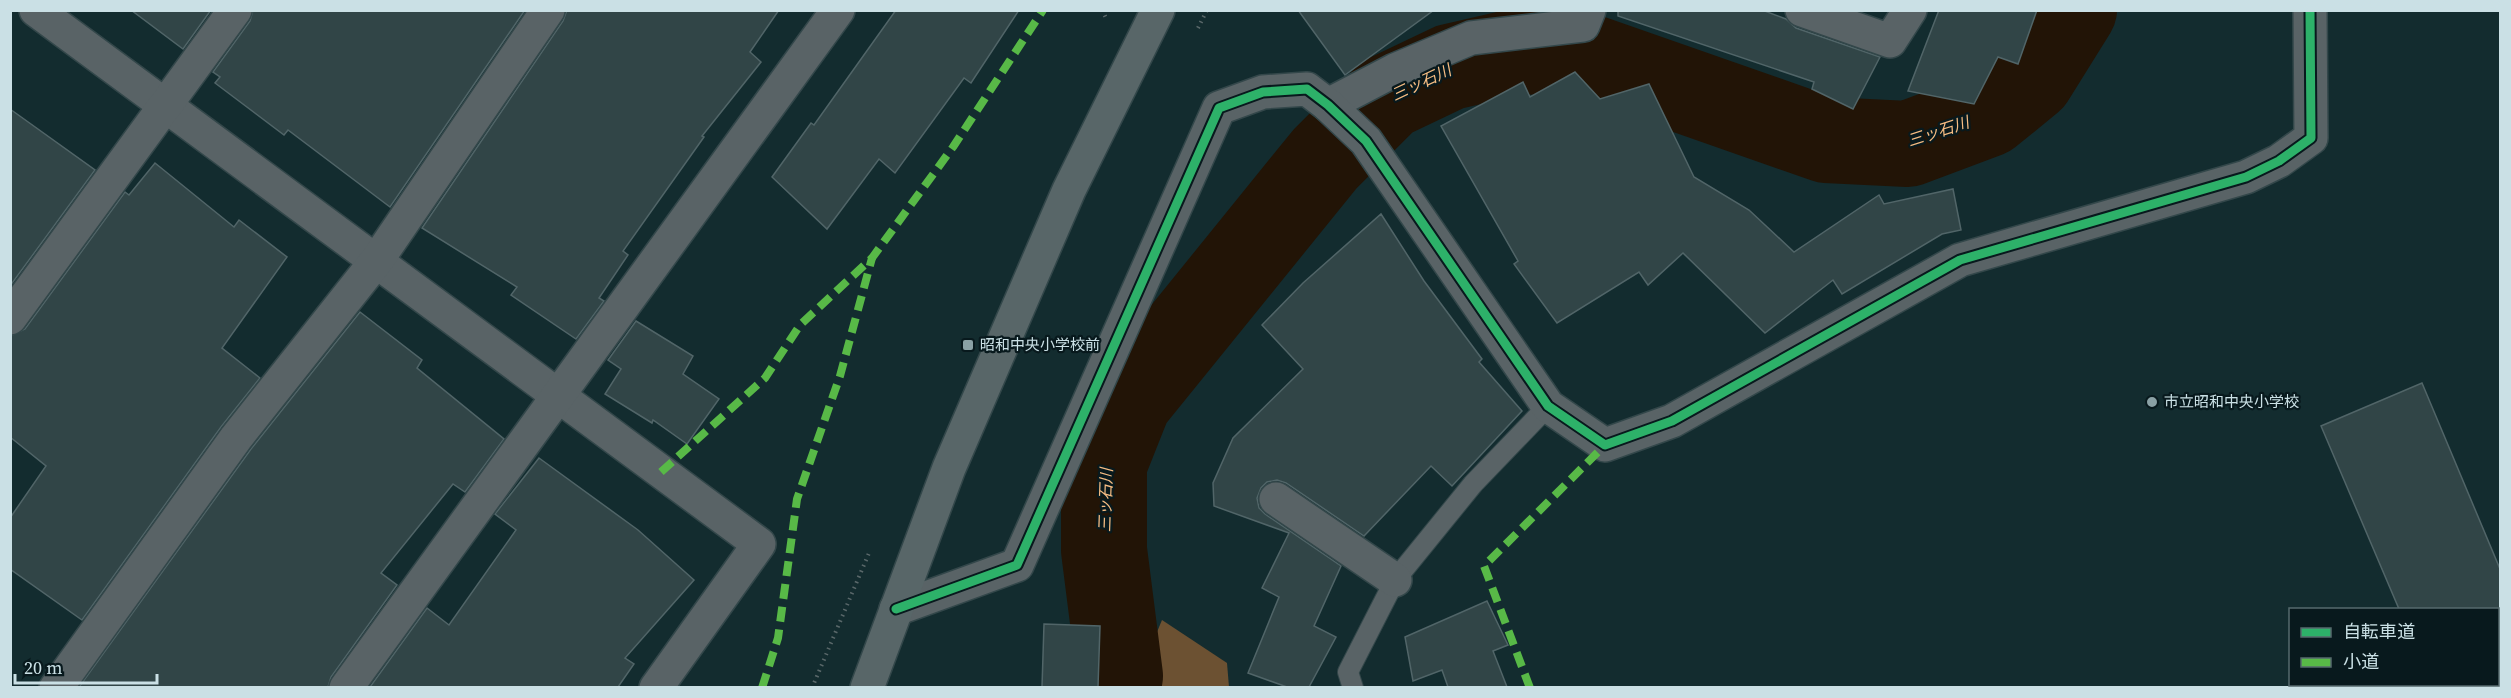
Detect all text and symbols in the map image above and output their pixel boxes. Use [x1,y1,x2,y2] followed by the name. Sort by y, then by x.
[1387,58,1456,105] water label: 三ッ石川
[1904,110,1974,151] water label: 三ッ石川
[980,334,1100,355] place label: 昭和中央小学校前
[961,338,975,352] marker: 昭和中央小学校前
[2164,391,2299,412] place label: 市立昭和中央小学校
[2145,395,2159,409] marker: 市立昭和中央小学校
[1093,466,1117,532] water label: 三ッ石川
[2289,608,2499,686] legend
[2343,619,2415,644] text: 自転車道
[15,647,158,685] scale bar
[2343,649,2379,674] text: 小道
[24,655,62,680] text: 20 m

